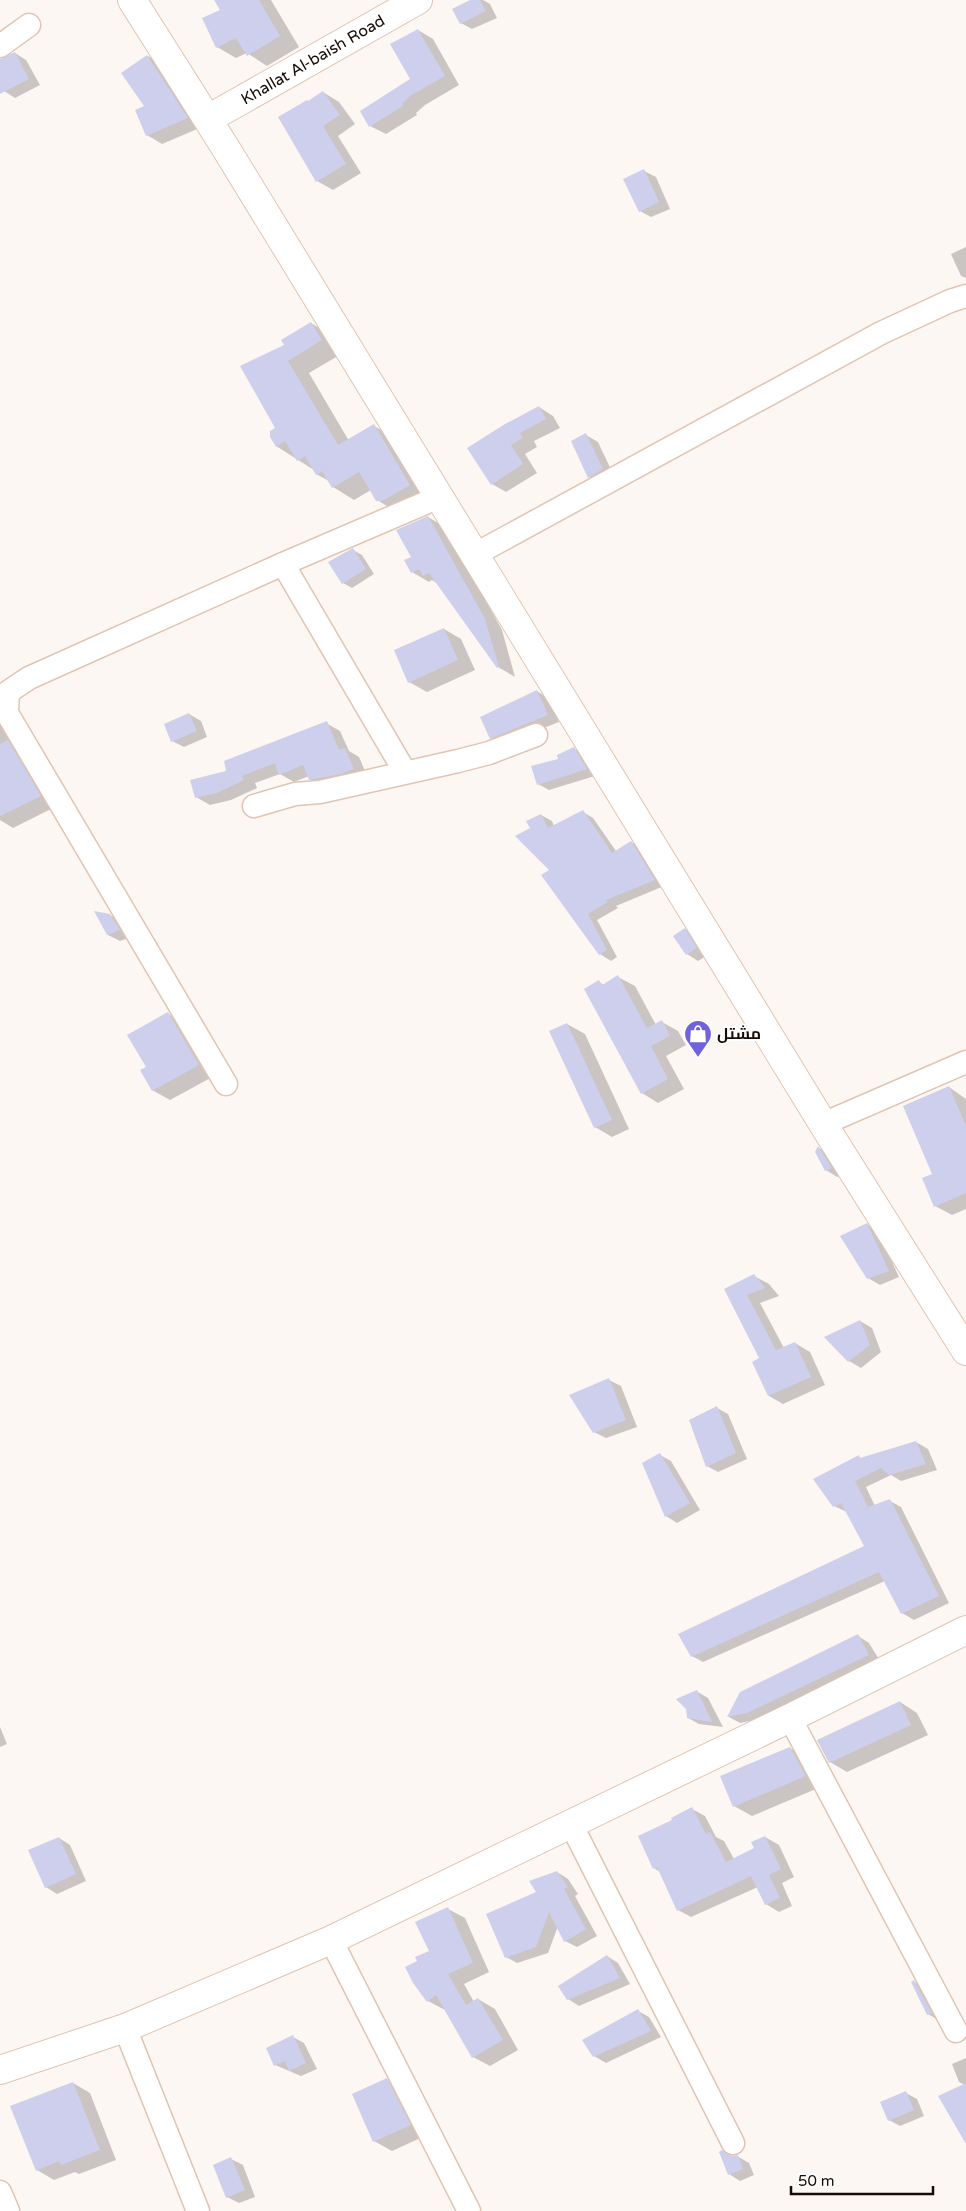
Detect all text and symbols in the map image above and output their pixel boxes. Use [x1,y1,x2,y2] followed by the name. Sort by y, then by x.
[238,11,388,109] street label: Khallat Al-baish Road
[683,1019,713,1058] shop icon: مشتل
[717,1024,761,1044] place label: مشتل
[791,2164,934,2196] scale bar
[798,2172,835,2190] text: 50 m

